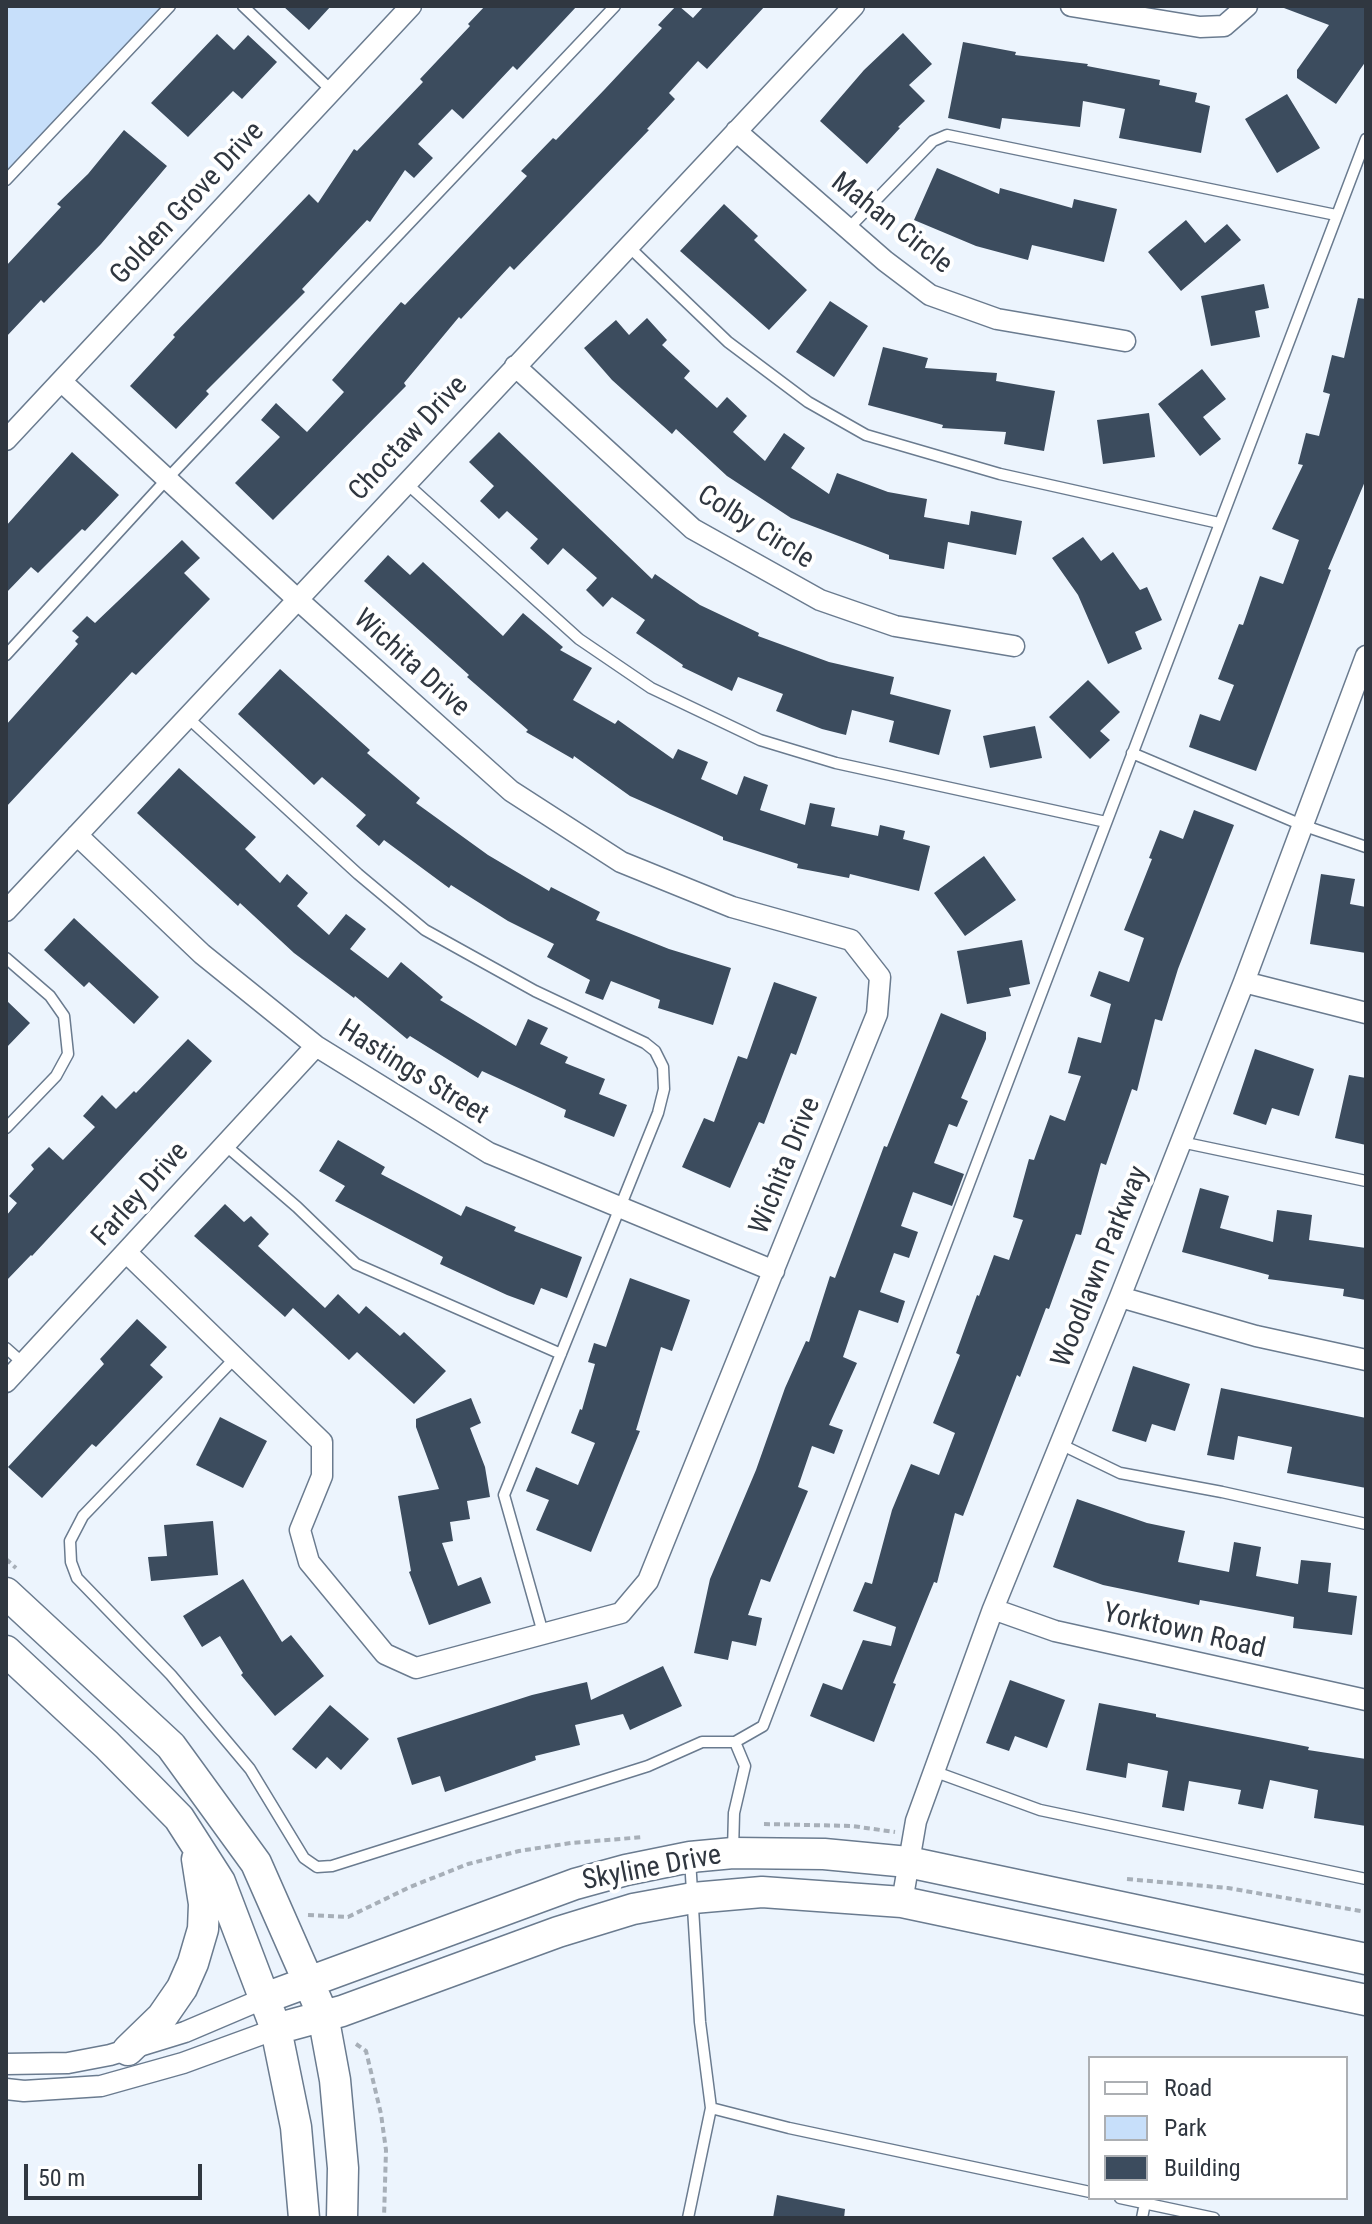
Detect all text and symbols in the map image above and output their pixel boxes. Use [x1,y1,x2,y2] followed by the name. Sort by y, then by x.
[104,116,272,292] street label: Golden Grove Drive
[824,166,958,282] street label: Mahan Circle
[343,370,475,508] street label: Choctaw Drive
[690,479,820,577] street label: Colby Circle
[346,603,476,725] street label: Wichita Drive
[332,1014,494,1132] street label: Hastings Street
[743,1093,829,1239] street label: Wichita Drive
[86,1136,196,1254] street label: Farley Drive
[1045,1162,1157,1372] street label: Woodlawn Parkway
[1100,1597,1268,1667] street label: Yorktown Road
[580,1839,724,1899] street label: Skyline Drive
[1088,2056,1348,2200] legend
[1164,2074,1212,2102] text: Road
[1164,2114,1207,2142] text: Park
[28,2148,206,2198] scale bar
[1164,2154,1241,2182] text: Building
[38,2164,85,2192] text: 50 m

